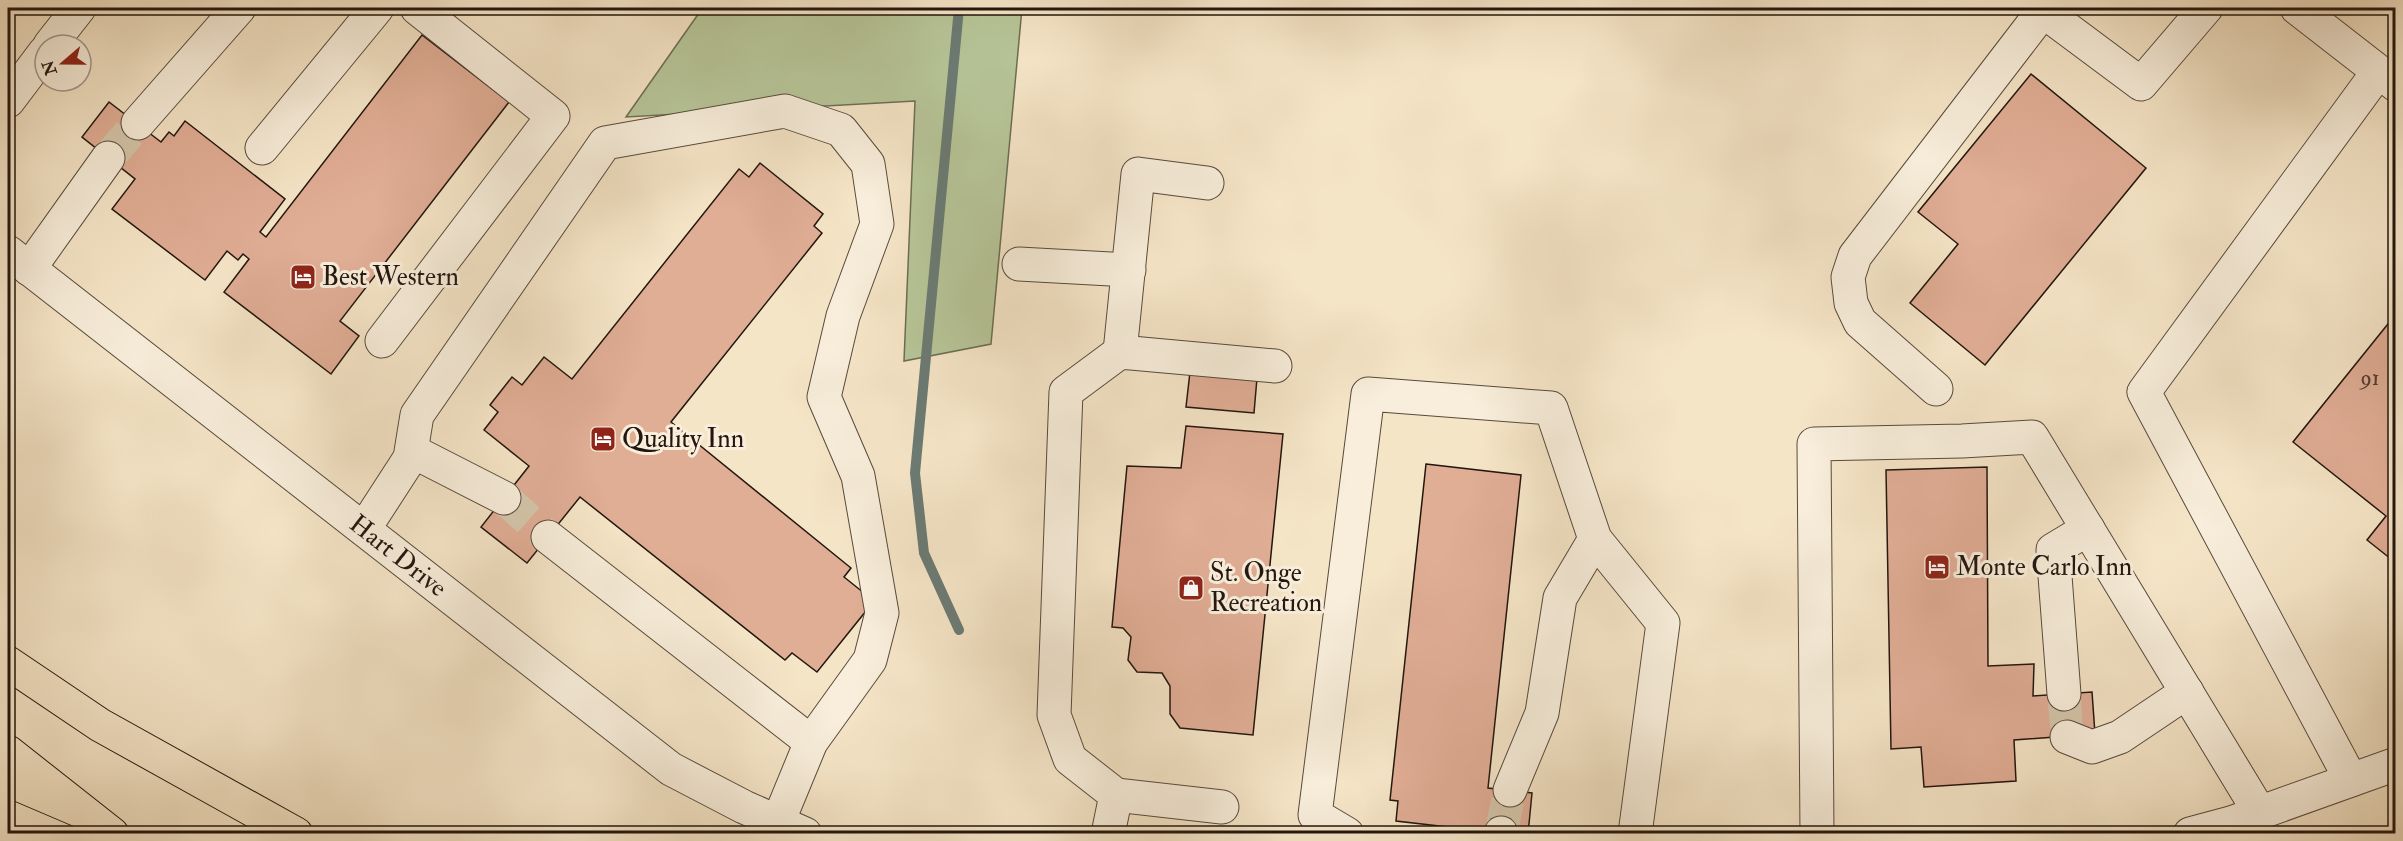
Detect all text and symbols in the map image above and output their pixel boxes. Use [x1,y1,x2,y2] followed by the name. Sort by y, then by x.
[33,33,93,93] north arrow
[38,57,62,79] text: N
[322,261,459,293] place label: Best Western
[288,262,318,292] hotel icon: Best Western
[2358,364,2380,392] house number: 91
[622,423,744,455] place label: Quality Inn
[588,424,618,454] hotel icon: Quality Inn
[343,508,453,604] street label: Hart Drive
[1956,551,2132,583] place label: Monte Carlo Inn
[1922,552,1952,582] hotel icon: Monte Carlo Inn
[1210,557,1322,619] place label: St. Onge Recreation
[1176,573,1206,603] shop icon: St. Onge Recreation

